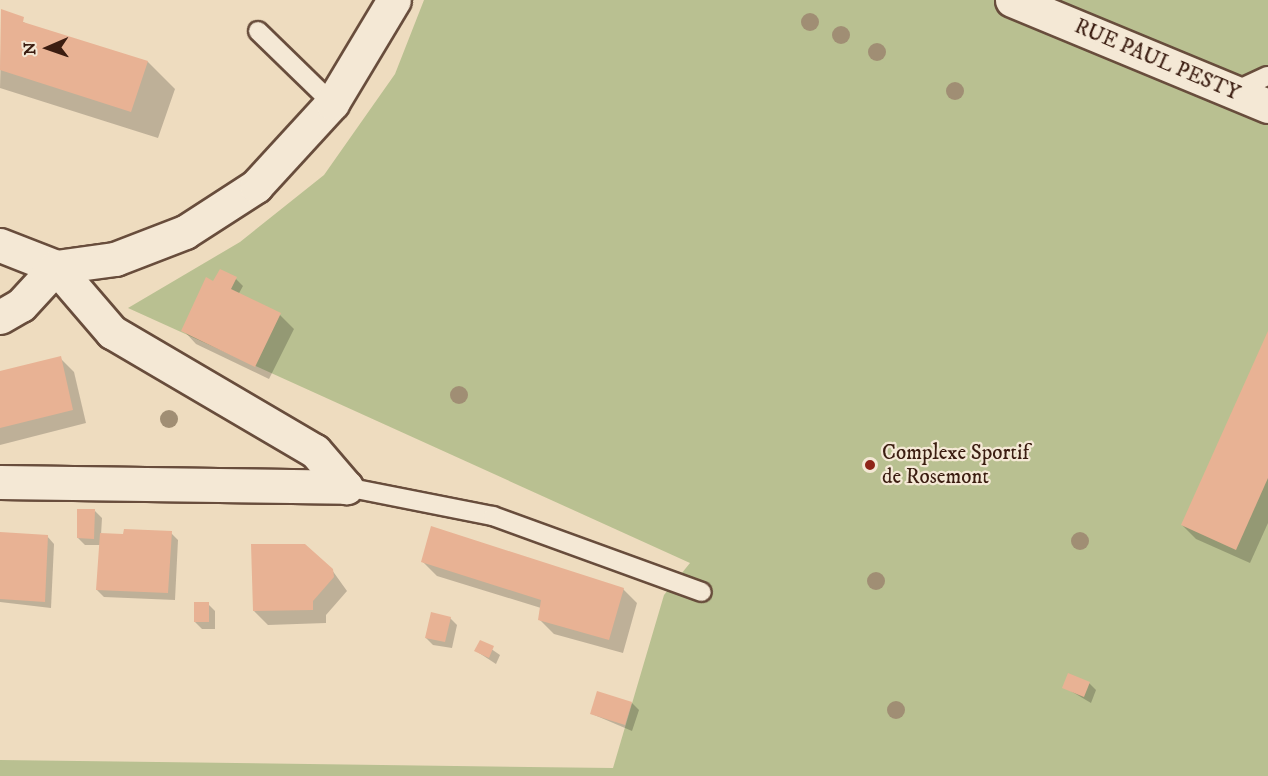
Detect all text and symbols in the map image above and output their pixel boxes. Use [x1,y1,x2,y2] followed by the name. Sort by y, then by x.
[1071,14,1243,106] street label: RUE PAUL PESTY
[18,18,78,78] north arrow
[20,42,40,56] text: N
[882,440,1029,490] place label: Complexe Sportif de Rosemont
[863,458,877,472] marker: Complexe Sportif de Rosemont

